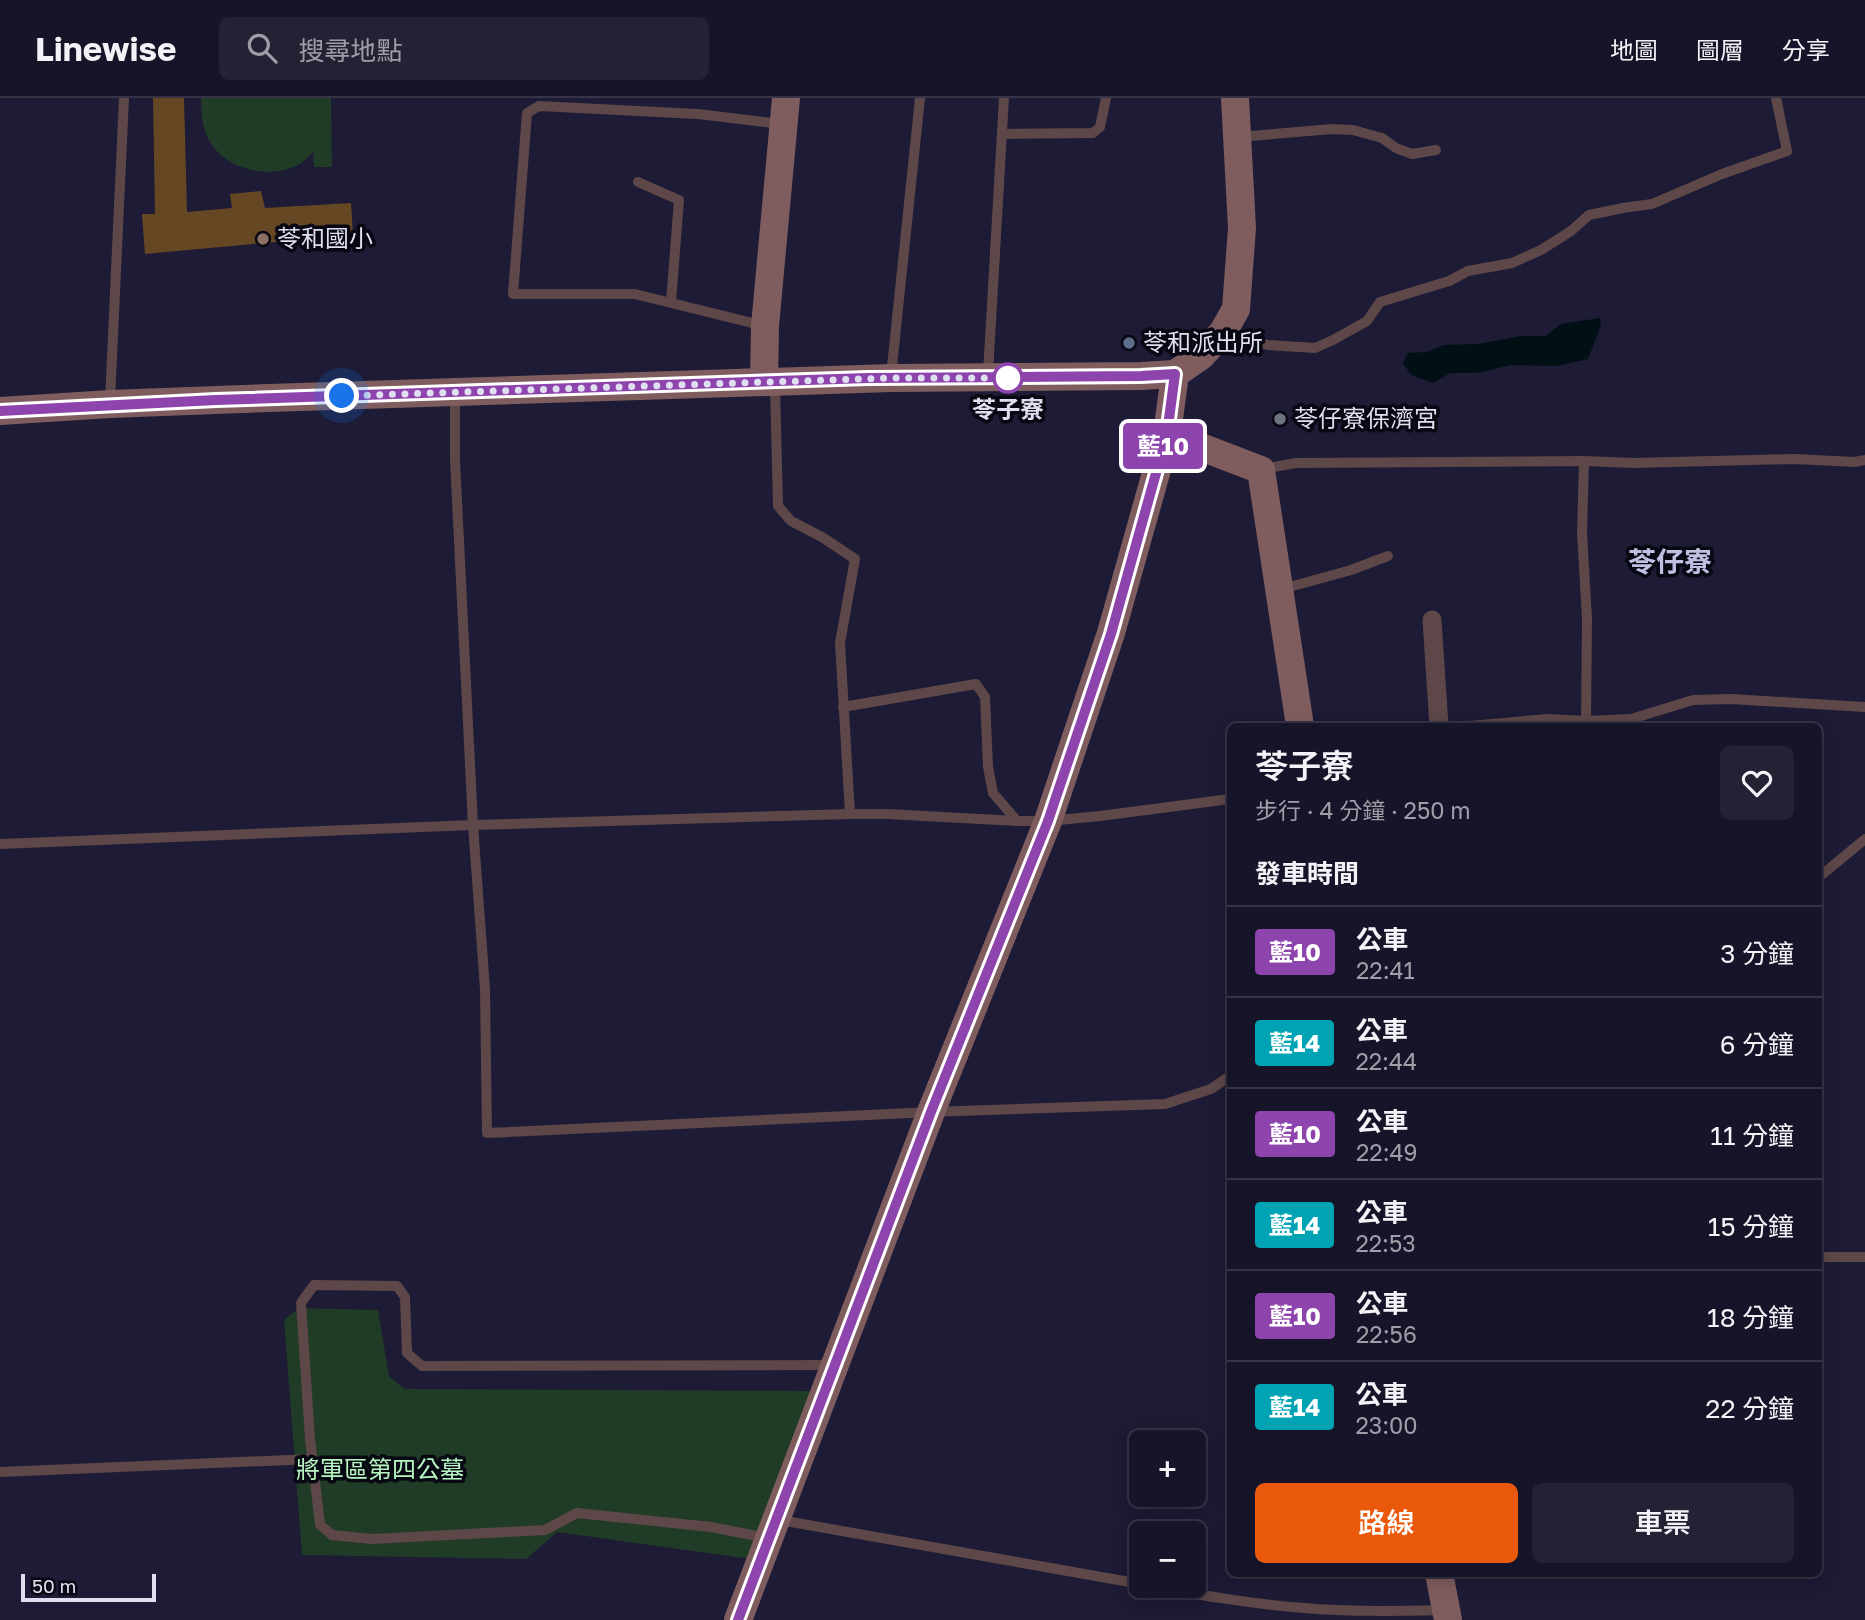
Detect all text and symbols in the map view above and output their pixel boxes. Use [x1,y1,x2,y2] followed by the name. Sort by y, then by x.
[219,17,709,80] search box
[35,29,177,68] text: Linewise
[243,29,281,67] icon: search
[299,35,403,66] text: 搜尋地點
[1610,35,1658,64] text: 地圖
[1696,35,1744,64] text: 圖層
[1782,35,1830,64] text: 分享
[277,223,373,252] place label: 苓和國小
[255,231,271,247] marker: 苓和國小
[1143,327,1263,356] place label: 苓和派出所
[1121,335,1137,351] marker: 苓和派出所
[993,363,1023,393] marker: 苓子寮
[324,378,359,413] your location
[972,394,1044,423] place label: 苓子寮
[1294,403,1438,432] place label: 苓仔寮保濟宮
[1272,411,1288,427] marker: 苓仔寮保濟宮
[1123,423,1203,469] line badge: 藍10
[1137,431,1189,460] text: 藍10
[1628,545,1712,578] district label: 苓仔寮
[1255,746,1354,785] text: 苓子寮
[1720,746,1794,820] button: heart
[1255,796,1471,824] text: 步行 · 4 分鐘 · 250 m
[1255,858,1359,889] text: 發車時間
[1356,924,1408,955] text: 公車
[1269,937,1321,966] text: 藍10
[1720,938,1794,969] text: 3 分鐘
[1356,956,1415,984] text: 22:41
[1355,1015,1407,1046] text: 公車
[1269,1028,1320,1057] text: 藍14
[1720,1029,1794,1060] text: 6 分鐘
[1355,1047,1417,1075] text: 22:44
[1356,1106,1408,1137] text: 公車
[1269,1119,1321,1148] text: 藍10
[1710,1120,1794,1151] text: 11 分鐘
[1356,1138,1418,1166] text: 22:49
[1355,1197,1407,1228] text: 公車
[1269,1210,1320,1239] text: 藍14
[1708,1211,1794,1242] text: 15 分鐘
[1355,1229,1416,1257] text: 22:53
[1356,1288,1408,1319] text: 公車
[1269,1301,1321,1330] text: 藍10
[1707,1302,1794,1333] text: 18 分鐘
[1356,1320,1417,1348] text: 22:56
[1355,1379,1407,1410] text: 公車
[1269,1392,1320,1421] text: 藍14
[1705,1393,1794,1424] text: 22 分鐘
[1355,1411,1418,1439] text: 23:00
[1129,1430,1206,1598] map controls
[1129,1430,1206,1507] button: +
[296,1454,464,1483] park label: 將軍區第四公墓
[1255,1483,1518,1563] button: 路線
[1532,1483,1794,1563] button: 車票
[1129,1521,1206,1598] button: −
[21,1571,156,1603] scale bar
[32,1574,76,1597] text: 50 m

